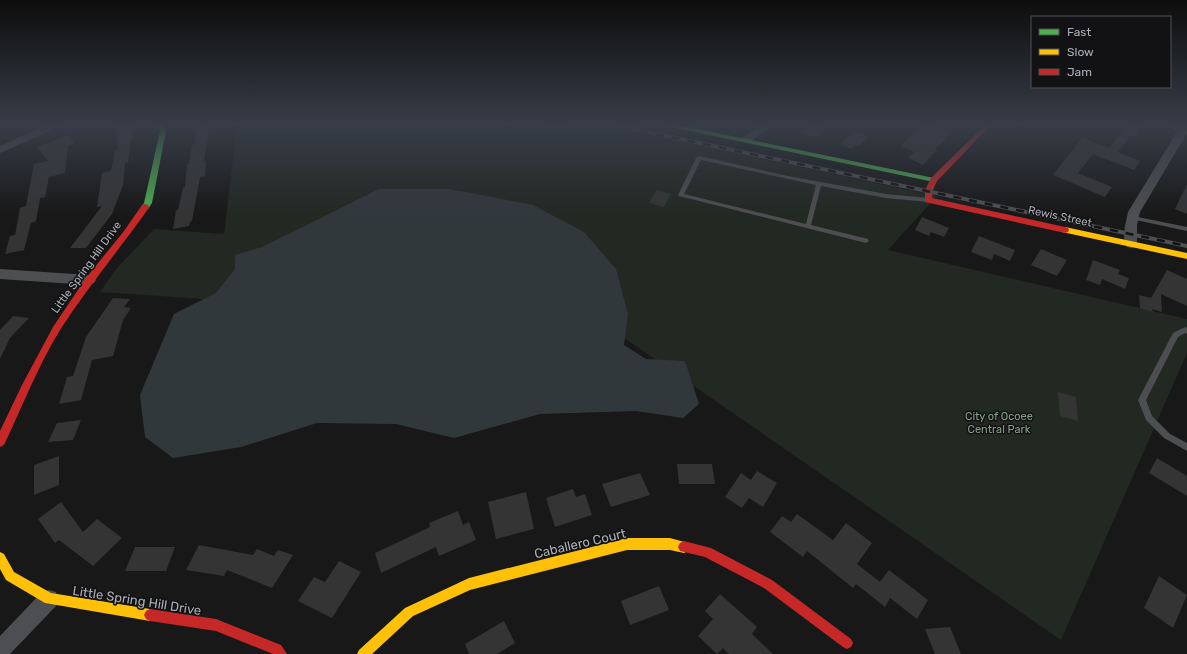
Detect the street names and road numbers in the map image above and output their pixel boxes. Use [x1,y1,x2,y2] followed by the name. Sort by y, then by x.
[1027,203,1094,230] street label: Rewis Street
[49,219,124,316] street label: Little Spring Hill Drive
[533,526,627,561] street label: Caballero Court
[71,583,202,619] street label: Little Spring Hill Drive

